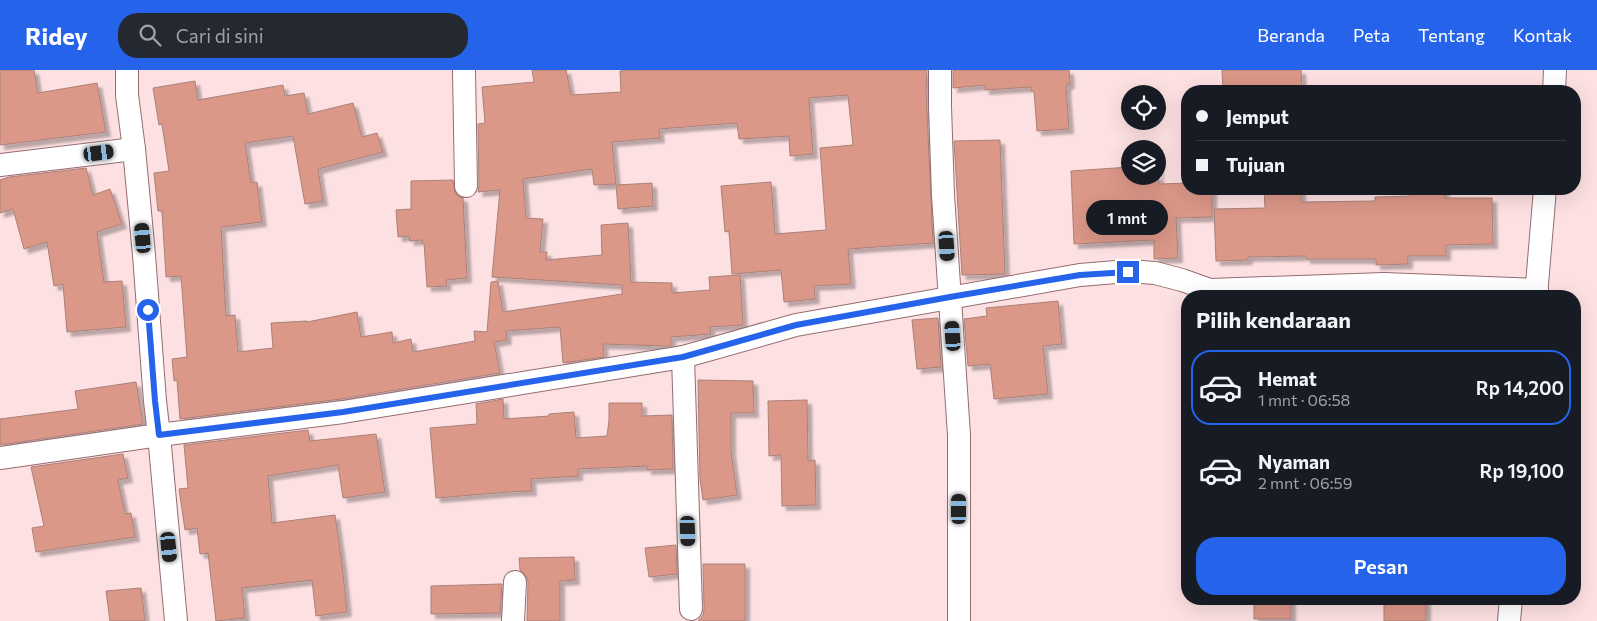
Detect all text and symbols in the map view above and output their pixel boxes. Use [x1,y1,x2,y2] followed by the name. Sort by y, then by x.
[118,13,468,58] search box
[25,21,88,50] text: Ridey
[136,21,164,49] icon: search
[176,24,264,47] text: Cari di sini
[1257,24,1325,46] text: Beranda
[1353,24,1390,46] text: Peta
[1418,24,1485,46] text: Tentang
[1513,24,1572,46] text: Kontak
[1121,85,1166,185] map controls
[1121,85,1166,130] button: locate
[1226,105,1289,128] text: Jemput
[1121,140,1166,185] button: layers
[83,144,114,162] car
[1226,153,1285,176] text: Tujuan
[1087,200,1169,234] callout: 1 mnt
[1107,208,1147,227] text: 1 mnt
[134,222,151,254] car
[938,231,955,261] car
[1117,261,1139,283] route end
[137,299,159,321] route start
[1196,306,1351,333] text: Pilih kendaraan
[944,321,961,351] car
[1198,365,1243,410] icon: car
[1258,367,1317,390] text: Hemat
[1476,376,1564,399] text: Rp 14,200
[1258,390,1350,409] text: 1 mnt · 06:58
[1198,448,1243,493] icon: car
[1258,450,1330,473] text: Nyaman
[1480,459,1564,482] text: Rp 19,100
[1258,473,1352,492] text: 2 mnt · 06:59
[951,494,966,524] car
[679,516,696,546] car
[159,531,178,563] car
[1196,537,1566,595] button: Pesan

